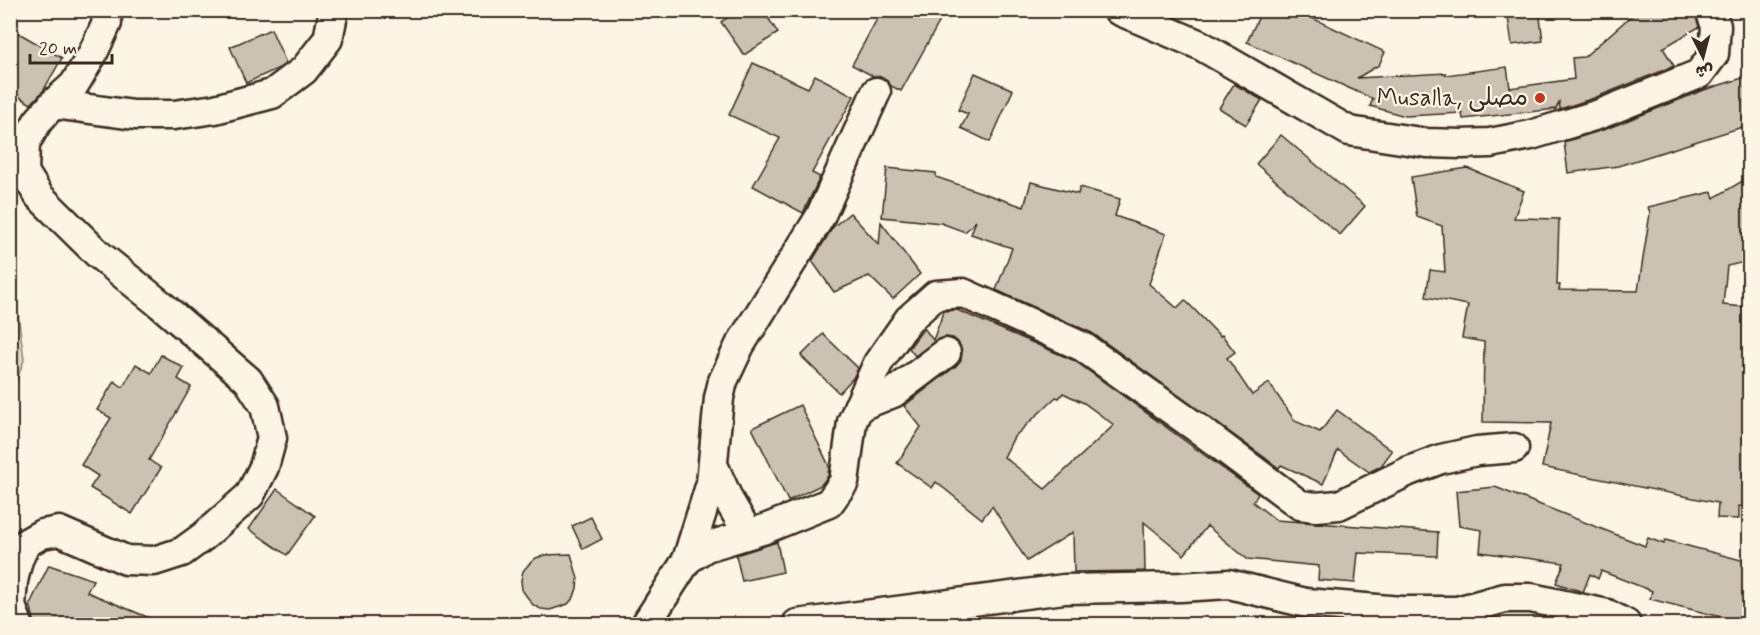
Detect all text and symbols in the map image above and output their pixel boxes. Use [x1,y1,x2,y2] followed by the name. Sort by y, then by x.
[30,27,112,65] scale bar
[1673,27,1733,87] north arrow
[39,37,77,61] text: 20 m
[1695,59,1714,82] text: ش
[1377,83,1528,114] place label: Musalla, مصلى
[1533,91,1547,105] marker: Musalla, مصلى

